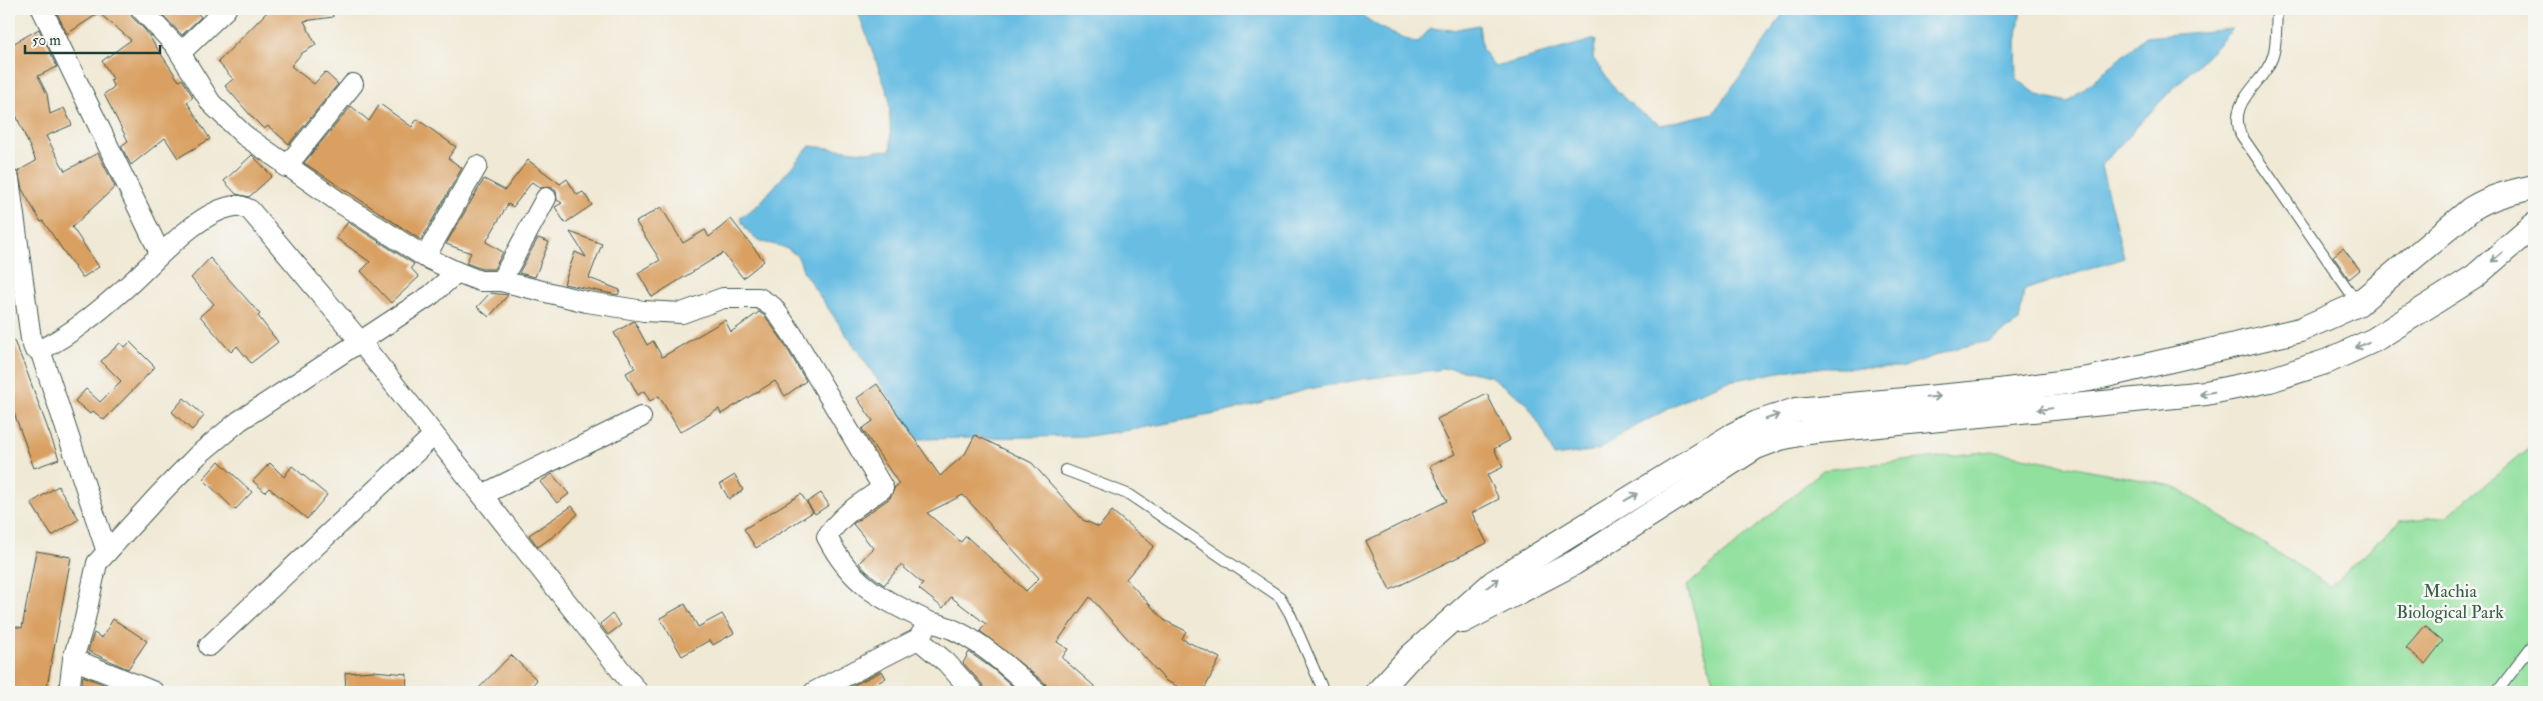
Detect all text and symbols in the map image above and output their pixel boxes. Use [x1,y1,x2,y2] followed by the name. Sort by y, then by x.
[25,22,160,54] scale bar
[32,31,61,50] text: 50 m
[2491,251,2504,262] one-way arrow
[2355,341,2370,351] one-way arrow
[2199,388,2215,398] one-way arrow
[1924,392,1940,402] one-way arrow
[2037,404,2053,414] one-way arrow
[1764,412,1779,421] one-way arrow
[1623,492,1637,502] one-way arrow
[1486,578,1500,588] one-way arrow
[2396,580,2504,624] park label: Machia Biological Park

